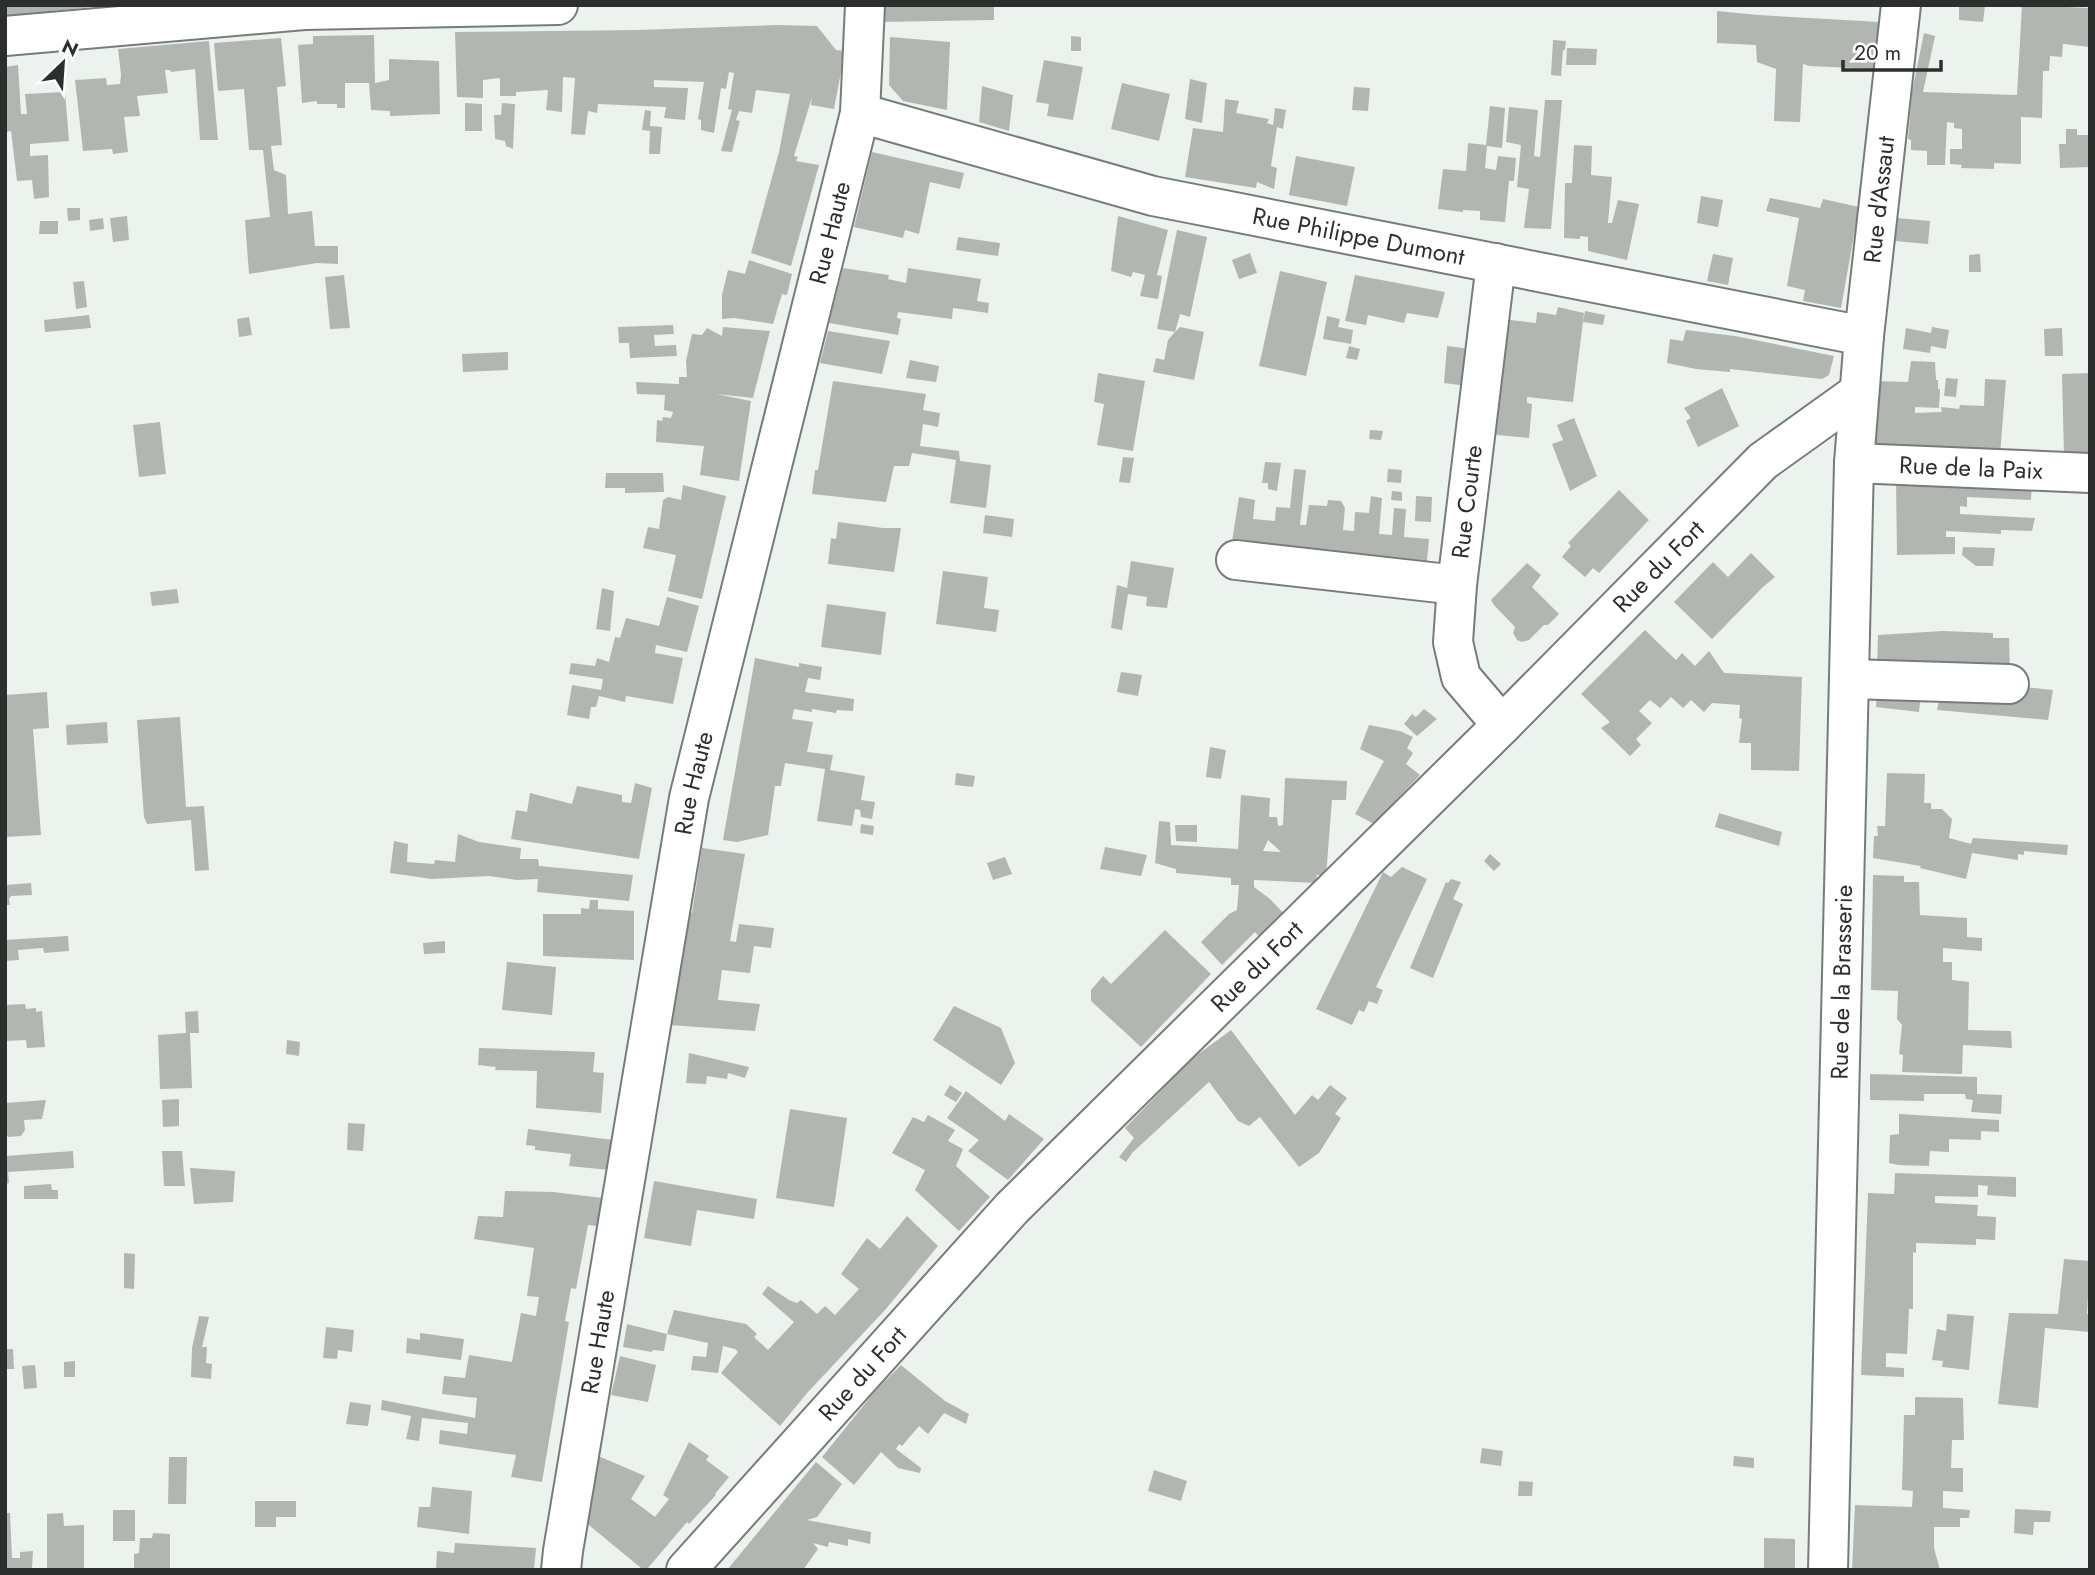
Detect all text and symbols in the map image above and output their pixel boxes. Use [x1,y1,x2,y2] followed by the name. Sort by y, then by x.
[28,28,98,98] north arrow
[1843,28,1941,72] scale bar
[57,33,83,63] text: N
[1854,38,1901,68] text: 20 m
[1854,134,1903,265] street label: Rue d'Assaut
[800,178,859,288] street label: Rue Haute
[1249,198,1468,274] street label: Rue Philippe Dumont
[1442,443,1491,561] street label: Rue Courte
[1898,447,2044,488] street label: Rue de la Paix
[1605,512,1712,620] street label: Rue du Fort
[665,728,722,837] street label: Rue Haute
[1822,884,1861,1080] street label: Rue de la Brasserie
[1202,912,1311,1020] street label: Rue du Fort
[572,1287,623,1397] street label: Rue Haute
[810,1318,915,1429] street label: Rue du Fort

